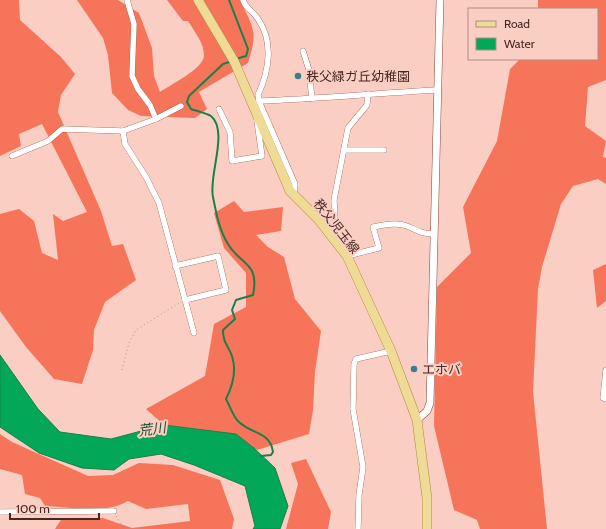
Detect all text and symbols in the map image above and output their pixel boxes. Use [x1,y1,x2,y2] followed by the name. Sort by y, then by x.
[468,8,598,60] legend
[504,16,530,31] text: Road
[504,36,535,51] text: Water
[306,68,410,84] place label: 秩父緑ガ丘幼稚園
[293,71,303,81] marker: 秩父緑ガ丘幼稚園
[311,195,363,257] street label: 秩父児玉線
[422,361,461,377] place label: エホバ
[409,364,419,374] marker: エホバ
[137,418,169,440] water label: 荒川
[10,495,99,521] scale bar
[16,501,50,516] text: 100 m

